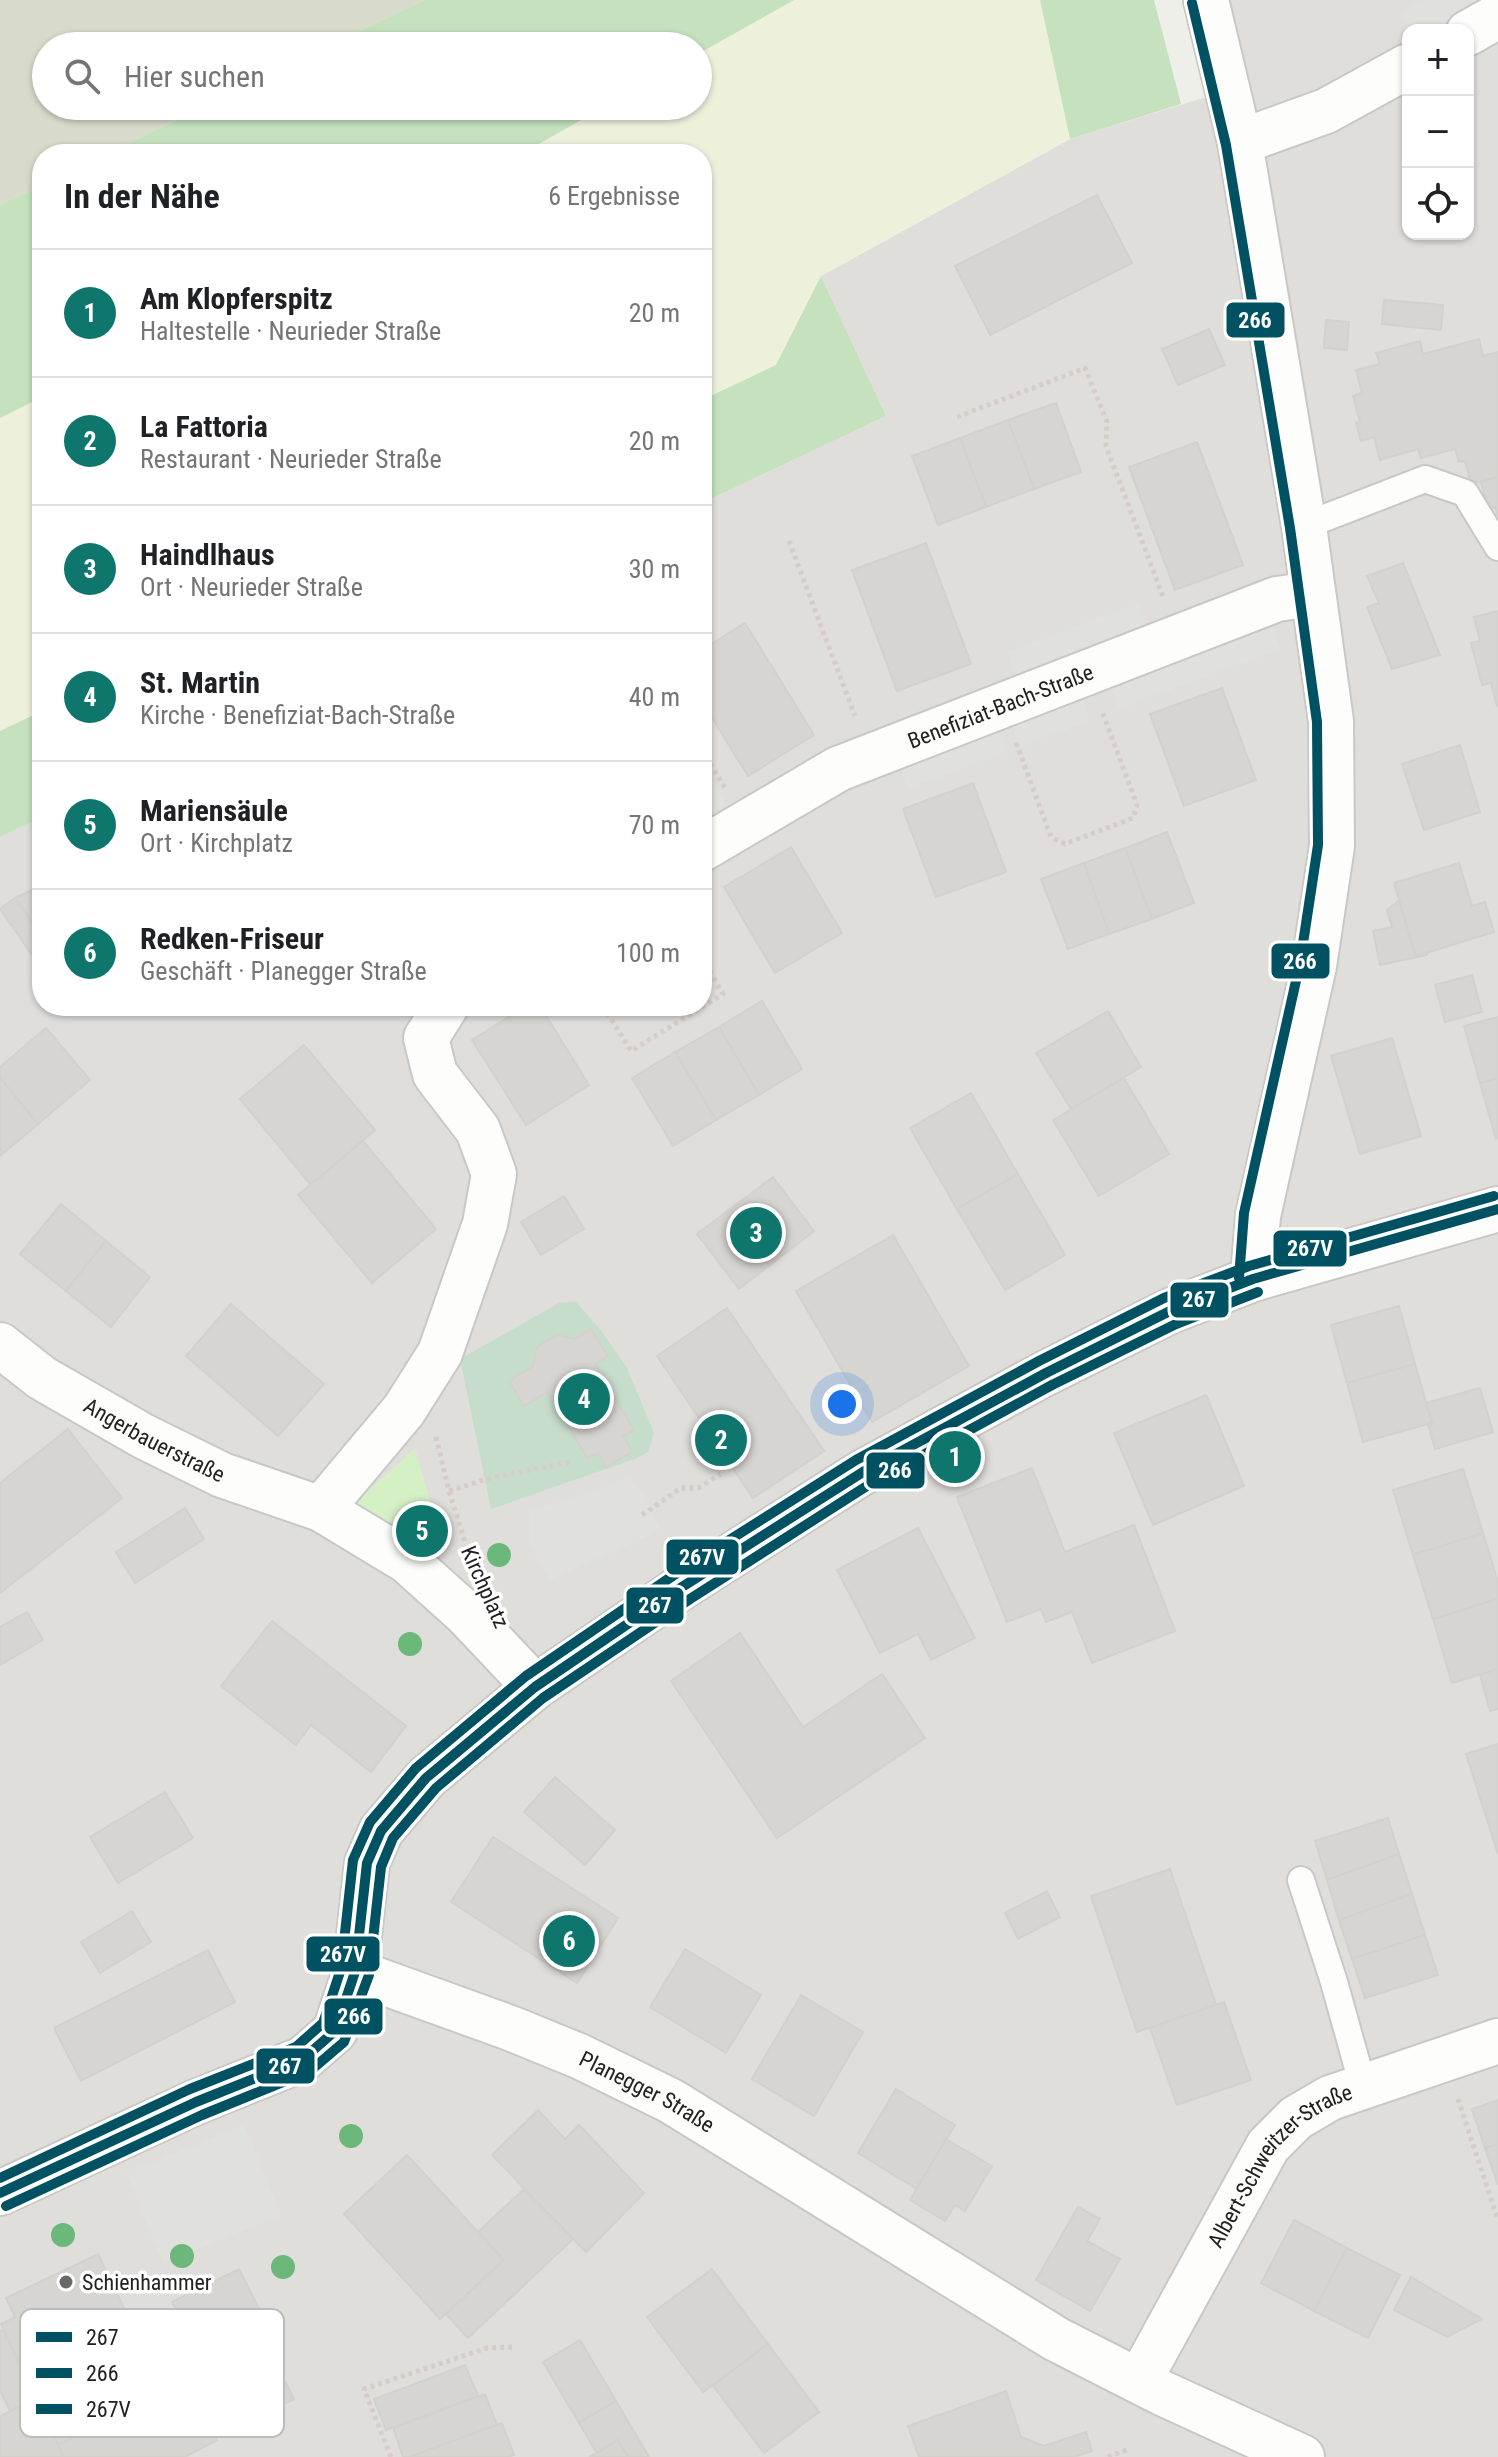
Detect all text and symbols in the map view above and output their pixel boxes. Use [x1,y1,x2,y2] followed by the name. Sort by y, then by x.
[1402,24,1474,240] map controls
[1402,24,1474,96] button: +
[32,32,712,120] search box
[60,54,104,98] icon: search
[124,59,265,94] text: Hier suchen
[1402,96,1474,168] button: −
[1402,168,1474,240] button: locate
[64,176,220,216] text: In der Nähe
[548,181,680,211] text: 6 Ergebnisse
[140,281,333,316] text: Am Klopferspitz
[83,298,97,328] text: 1
[629,298,680,328] text: 20 m
[1225,301,1286,339] line badge: 266
[1238,308,1272,333] text: 266
[140,316,441,346] text: Haltestelle · Neurieder Straße
[140,409,268,444] text: La Fattoria
[83,426,97,456] text: 2
[629,426,680,456] text: 20 m
[140,444,442,474] text: Restaurant · Neurieder Straße
[140,537,275,572] text: Haindlhaus
[83,554,97,584] text: 3
[629,554,680,584] text: 30 m
[140,572,363,602] text: Ort · Neurieder Straße
[904,659,1097,753] street label: Benefiziat-Bach-Straße
[140,665,260,700] text: St. Martin
[83,682,97,712] text: 4
[629,682,680,712] text: 40 m
[140,700,455,730] text: Kirche · Benefiziat-Bach-Straße
[140,793,288,828] text: Mariensäule
[83,810,97,840] text: 5
[629,810,680,840] text: 70 m
[140,828,293,858] text: Ort · Kirchplatz
[140,921,324,956] text: Redken-Friseur
[83,938,97,968] text: 6
[616,938,680,968] text: 100 m
[1270,942,1331,980] line badge: 266
[1283,949,1317,974] text: 266
[140,956,427,986] text: Geschäft · Planegger Straße
[730,1203,782,1263] pin: 3
[1272,1229,1348,1268] line badge: 267V
[1287,1236,1333,1261] text: 267V
[1169,1281,1230,1319] line badge: 267
[1182,1287,1216,1312] text: 267
[558,1369,610,1429] pin: 4
[822,1384,862,1424] your location
[80,1392,229,1487] street label: Angerbauerstraße
[695,1410,747,1470] pin: 2
[929,1427,981,1487] pin: 1
[865,1451,926,1490] line badge: 266
[878,1458,912,1483] text: 266
[396,1501,448,1561] pin: 5
[665,1538,740,1576] line badge: 267V
[456,1542,514,1632] street label: Kirchplatz
[679,1545,725,1570] text: 267V
[625,1586,685,1625] line badge: 267
[638,1593,672,1618] text: 267
[543,1911,595,1971] pin: 6
[305,1935,381,1973] line badge: 267V
[320,1942,366,1967] text: 267V
[323,1997,384,2036] line badge: 266
[337,2004,371,2029] text: 266
[575,2046,719,2137] street label: Planegger Straße
[255,2047,316,2085] line badge: 267
[268,2054,302,2079] text: 267
[1202,2079,1355,2252] street label: Albert-Schweitzer-Straße
[82,2270,212,2295] place label: Schienhammer
[57,2273,75,2291] marker: Schienhammer
[20,2309,284,2437] legend
[86,2325,119,2350] text: 267
[86,2361,119,2386] text: 266
[86,2397,131,2422] text: 267V

